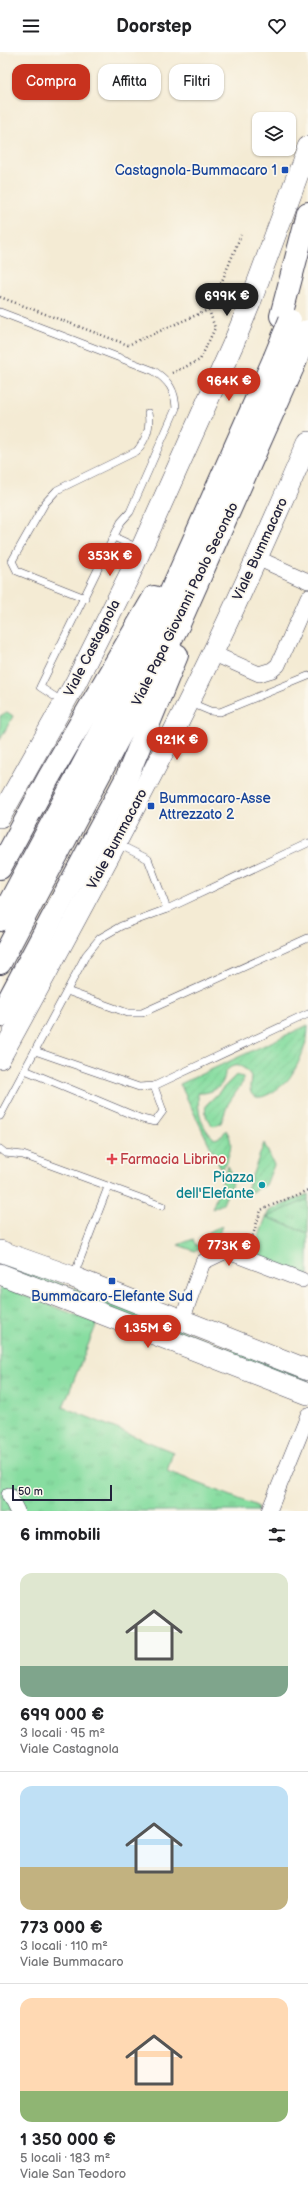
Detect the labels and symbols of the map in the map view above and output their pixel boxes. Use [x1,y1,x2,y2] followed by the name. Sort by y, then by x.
[115,162,277,179] place label: Castagnola-Bummacaro 1
[280,165,290,175] marker: Castagnola-Bummacaro 1
[194,283,260,317] pin: 699K €
[196,368,262,402] pin: 964K €
[229,495,291,603] street label: Viale Bummacaro
[128,499,242,709] street label: Viale Papa Giovanni Paolo Secondo
[77,543,143,577] pin: 353K €
[60,597,124,699] street label: Viale Castagnola
[144,727,210,761] pin: 921K €
[83,786,151,892] street label: Viale Bummacaro
[159,790,271,823] place label: Bummacaro-Asse Attrezzato 2
[146,801,156,811] marker: Bummacaro-Asse Attrezzato 2
[120,1151,226,1168] place label: Farmacia Librino
[107,1154,117,1164] marker: Farmacia Librino
[176,1169,254,1202] place label: Piazza dell'Elefante
[257,1180,267,1190] marker: Piazza dell'Elefante
[196,1233,262,1267] pin: 773K €
[107,1276,117,1286] marker: Bummacaro-Elefante Sud
[31,1288,193,1305] place label: Bummacaro-Elefante Sud
[111,1315,185,1349] pin: 1.35M €
[12,1483,112,1502] scale bar

